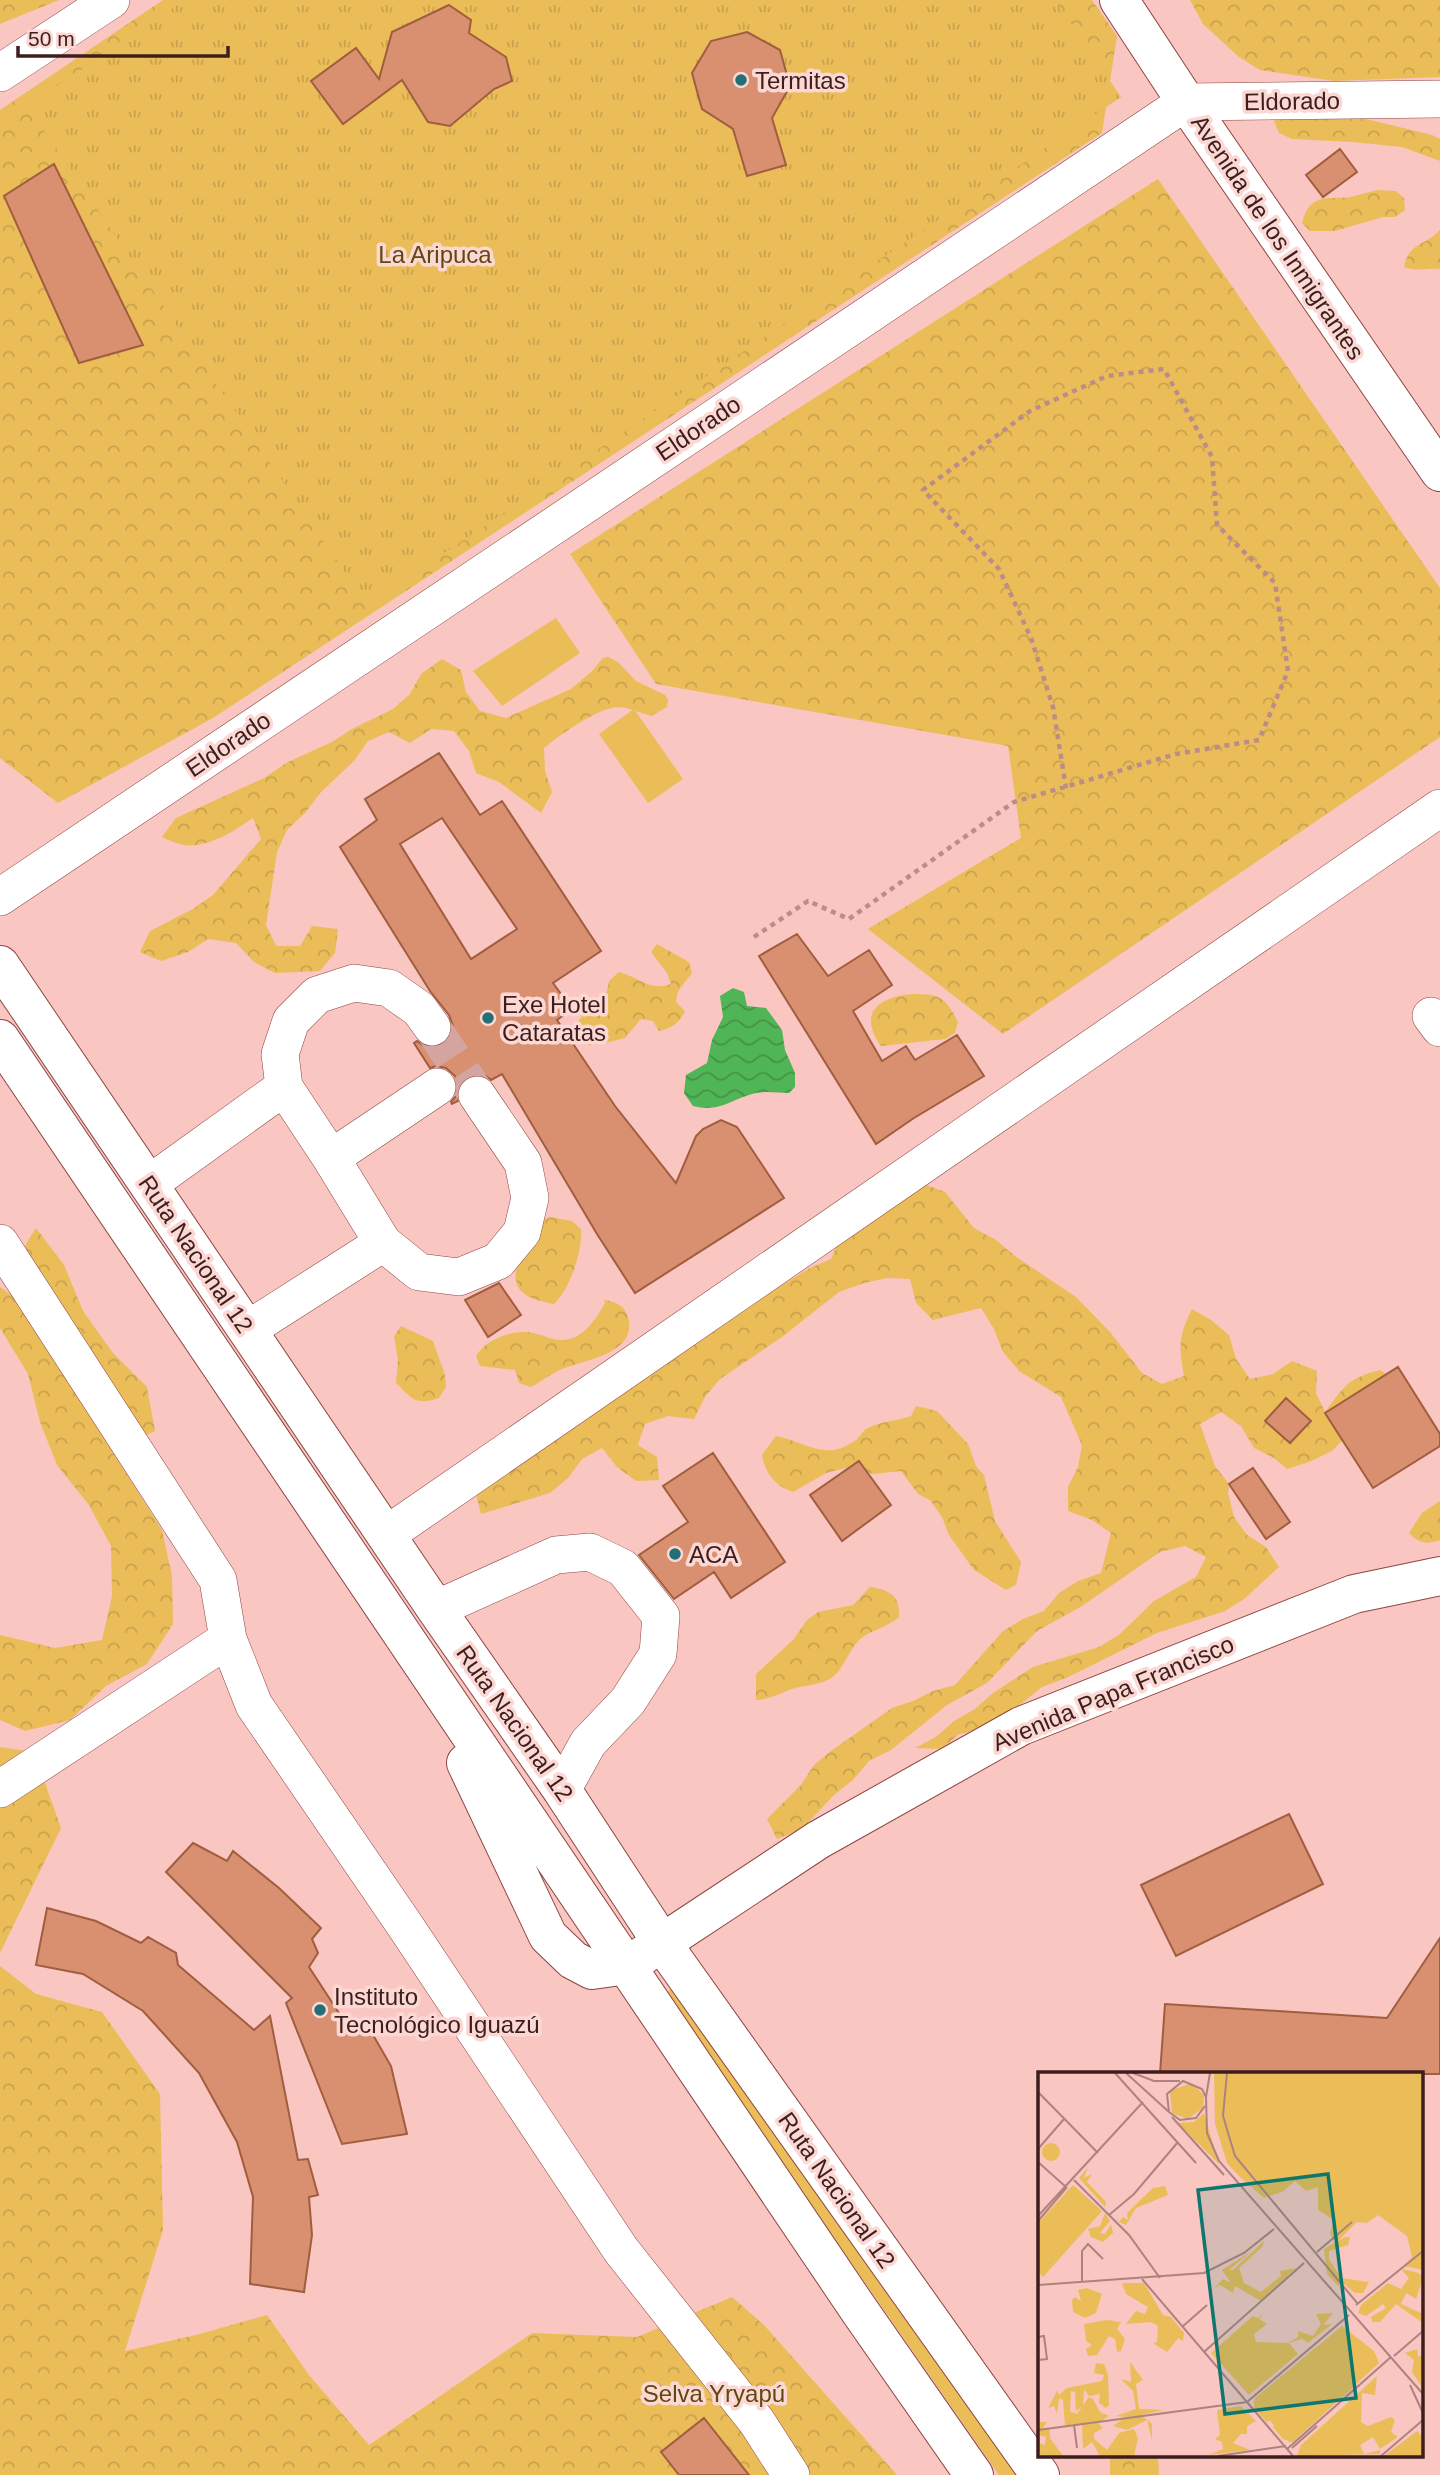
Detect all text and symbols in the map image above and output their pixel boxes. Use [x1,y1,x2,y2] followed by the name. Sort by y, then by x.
[18,14,228,58] scale bar
[28,27,75,50] text: 50 m
[755,67,846,94] place label: Termitas
[733,72,749,88] marker: Termitas
[1244,87,1340,115] street label: Eldorado
[1186,110,1370,364] street label: Avenida de los Inmigrantes
[378,241,492,268] park label: La Aripuca
[651,390,745,466] street label: Eldorado
[181,706,275,782] street label: Eldorado
[502,991,606,1046] place label: Exe Hotel Cataratas
[480,1010,496,1026] marker: Exe Hotel Cataratas
[133,1170,259,1338] street label: Ruta Nacional 12
[689,1541,738,1568] place label: ACA
[667,1546,683,1562] marker: ACA
[988,1630,1238,1756] street label: Avenida Papa Francisco
[451,1640,579,1806] street label: Ruta Nacional 12
[334,1983,539,2038] place label: Instituto Tecnológico Iguazú
[312,2002,328,2018] marker: Instituto Tecnológico Iguazú
[1038,2072,1422,2458] inset map
[773,2107,901,2273] street label: Ruta Nacional 12
[643,2380,785,2407] park label: Selva Yryapú

